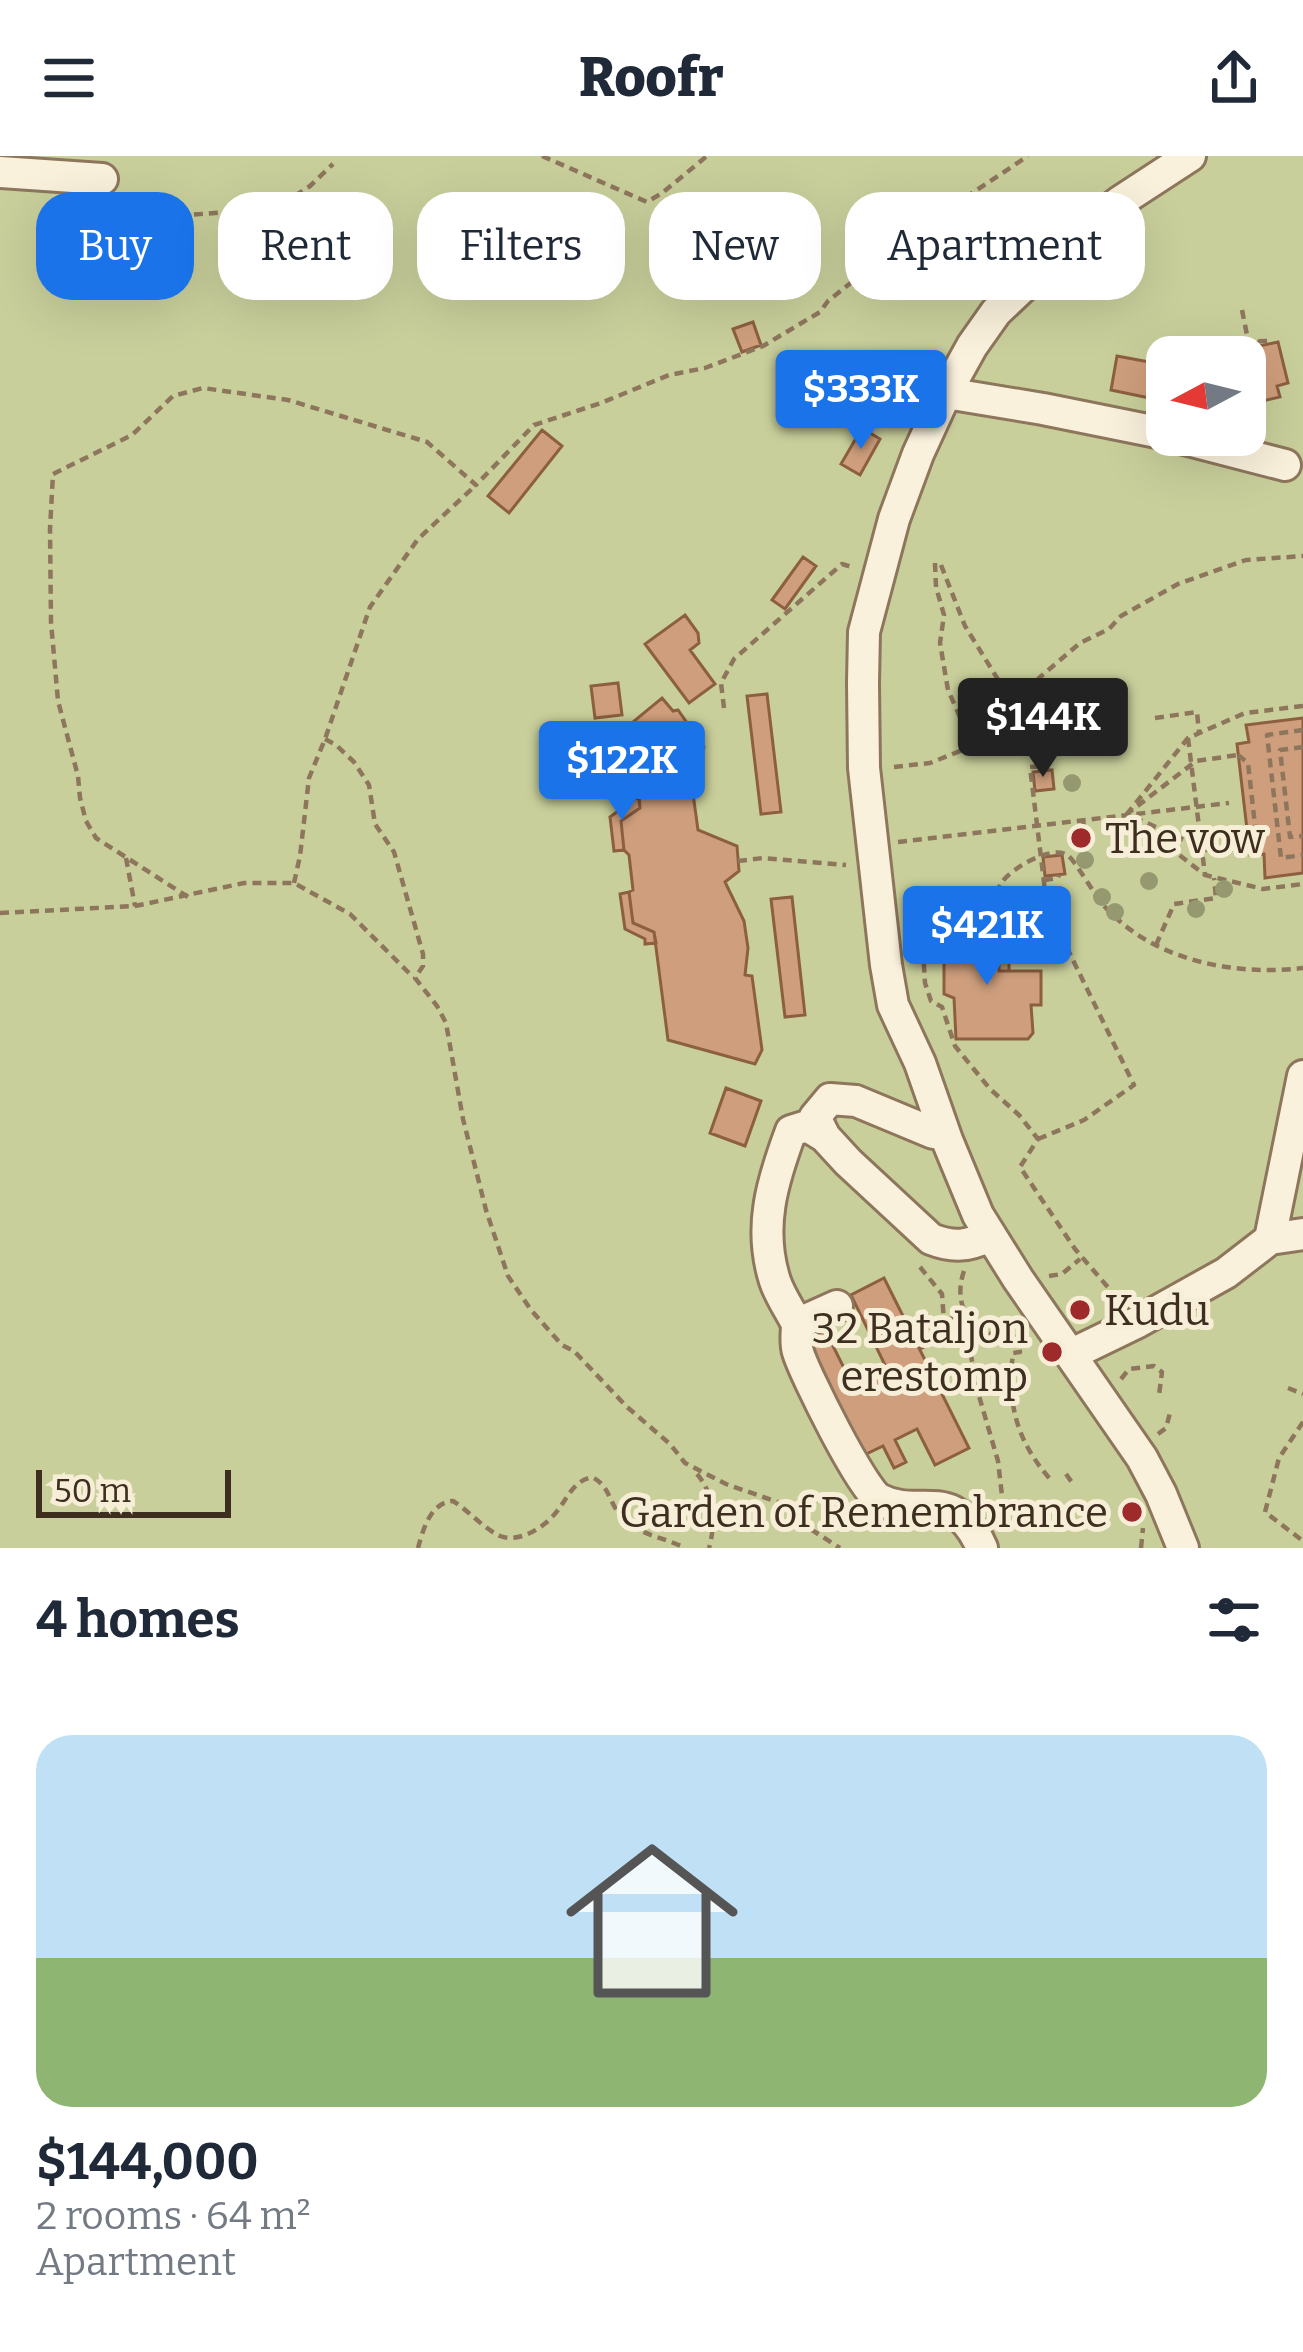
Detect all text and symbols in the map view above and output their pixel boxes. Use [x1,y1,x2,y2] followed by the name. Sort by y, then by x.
[36,45,102,111] icon: menu
[1201,45,1267,111] icon: share
[579,46,724,110] text: Roofr
[36,192,194,300] chip: Buy
[218,192,393,300] chip: Rent
[417,192,625,300] chip: Filters
[649,192,821,300] chip: New
[845,192,1145,300] chip: Apartment
[1146,336,1266,456] north arrow
[1146,336,1266,456] map controls
[777,350,945,452] pin: $333K
[803,366,919,412] text: $333K
[959,678,1127,780] pin: $144K
[985,694,1101,740] text: $144K
[538,721,706,823] pin: $122K
[566,737,678,783] text: $122K
[1105,814,1265,864] place label: The vow
[1068,825,1094,851] marker: The vow
[903,886,1071,988] pin: $421K
[930,902,1044,948] text: $421K
[1104,1286,1209,1336] place label: Kudu
[1067,1297,1093,1323] marker: Kudu
[812,1304,1028,1402] place label: 32 Bataljon erestomp
[1039,1339,1065,1365] marker: 32 Bataljon erestomp
[36,1464,231,1517] scale bar
[54,1471,131,1511] text: 50 m
[619,1488,1108,1538] place label: Garden of Remembrance
[1119,1499,1145,1525] marker: Garden of Remembrance
[1201,1587,1267,1653] icon: filters
[36,1589,240,1651] text: 4 homes
[544,1813,760,2029] icon: home
[36,2131,259,2193] text: $144,000
[36,2193,311,2239] text: 2 rooms · 64 m²
[36,2239,236,2285] text: Apartment

